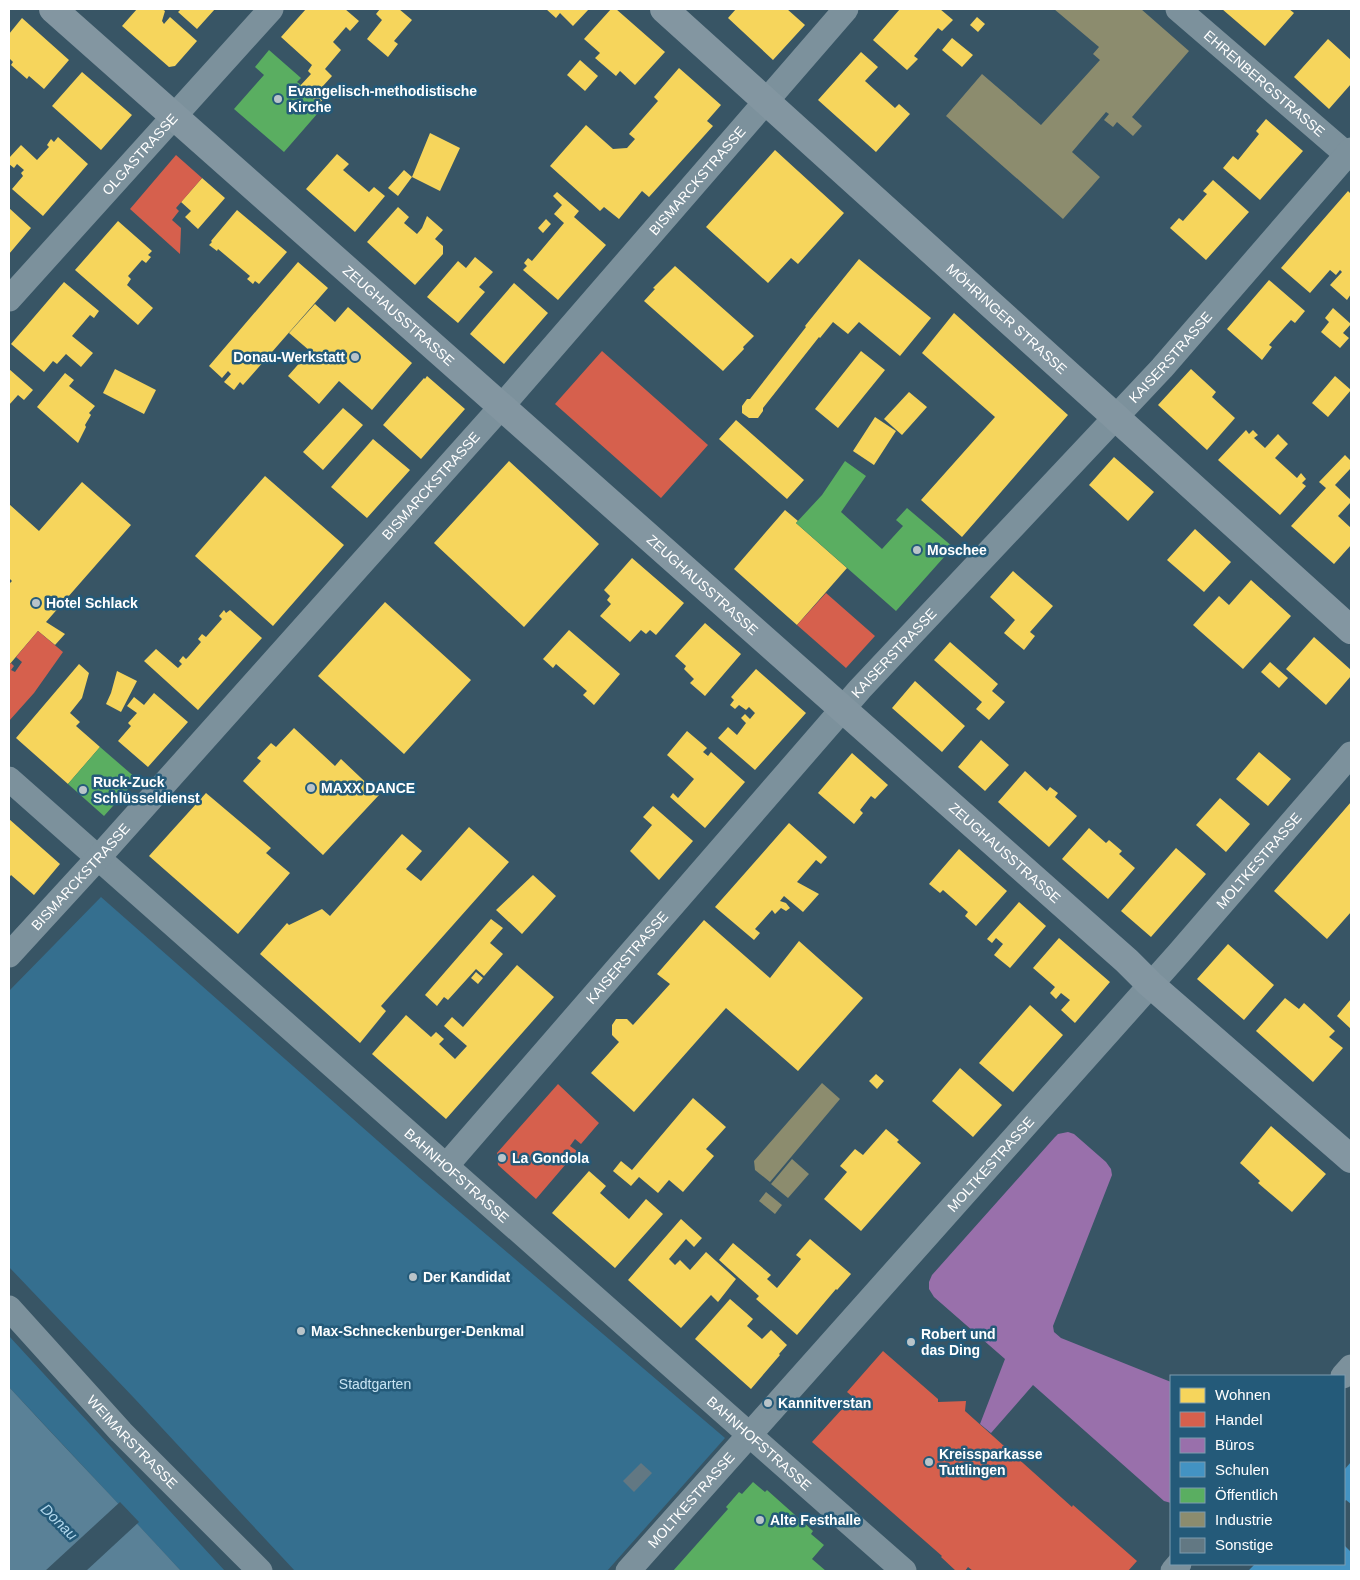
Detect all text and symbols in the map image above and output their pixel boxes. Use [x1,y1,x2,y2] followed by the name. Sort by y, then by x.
[1201,27,1328,140] street label: EHRENBERGSTRASSE
[288,83,477,115] place label: Evangelisch-methodistische Kirche
[272,93,284,105] marker: Evangelisch-methodistische Kirche
[99,110,181,198] street label: OLGASTRASSE
[646,123,749,238] street label: BISMARCKSTRASSE
[943,260,1070,377] street label: MÖHRINGER STRASSE
[340,262,458,369] street label: ZEUGHAUSSTRASSE
[1126,308,1215,406] street label: KAISERSTRASSE
[233,349,345,365] place label: Donau-Werkstatt
[349,351,361,363] marker: Donau-Werkstatt
[379,429,483,543] street label: BISMARCKSTRASSE
[644,531,761,638] street label: ZEUGHAUSSTRASSE
[927,542,987,558] place label: Moschee
[911,544,923,556] marker: Moschee
[46,595,138,611] place label: Hotel Schlack
[30,597,42,609] marker: Hotel Schlack
[848,605,940,701] street label: KAISERSTRASSE
[93,774,200,806] place label: Ruck-Zuck Schlüsseldienst
[321,780,415,796] place label: MAXX DANCE
[305,782,317,794] marker: MAXX DANCE
[77,784,89,796] marker: Ruck-Zuck Schlüsseldienst
[946,799,1064,906] street label: ZEUGHAUSSTRASSE
[1213,809,1305,912] street label: MOLTKESTRASSE
[28,820,133,933] street label: BISMARCKSTRASSE
[583,908,671,1007] street label: KAISERSTRASSE
[944,1113,1037,1215] street label: MOLTKESTRASSE
[401,1125,512,1226] street label: BAHNHOFSTRASSE
[512,1150,589,1166] place label: La Gondola
[496,1152,508,1164] marker: La Gondola
[423,1269,510,1285] place label: Der Kandidat
[407,1271,419,1283] marker: Der Kandidat
[311,1323,524,1339] place label: Max-Schneckenburger-Denkmal
[295,1325,307,1337] marker: Max-Schneckenburger-Denkmal
[921,1326,996,1358] place label: Robert und das Ding
[905,1336,917,1348] marker: Robert und das Ding
[1170,1375,1345,1565] legend
[339,1376,411,1392] park label: Stadtgarten
[1215,1386,1271,1403] text: Wohnen
[84,1392,181,1492] street label: WEIMARSTRASSE
[704,1393,815,1494] street label: BAHNHOFSTRASSE
[778,1395,871,1411] place label: Kannitverstan
[762,1397,774,1409] marker: Kannitverstan
[1215,1411,1263,1428] text: Handel
[1215,1436,1254,1453] text: Büros
[939,1446,1043,1478] place label: Kreissparkasse Tuttlingen
[645,1449,738,1551] street label: MOLTKESTRASSE
[923,1456,935,1468] marker: Kreissparkasse Tuttlingen
[1215,1461,1269,1478] text: Schulen
[1215,1486,1278,1503] text: Öffentlich
[38,1500,81,1544] water label: Donau
[1215,1511,1273,1528] text: Industrie
[770,1512,861,1528] place label: Alte Festhalle
[754,1514,766,1526] marker: Alte Festhalle
[1215,1536,1273,1553] text: Sonstige

